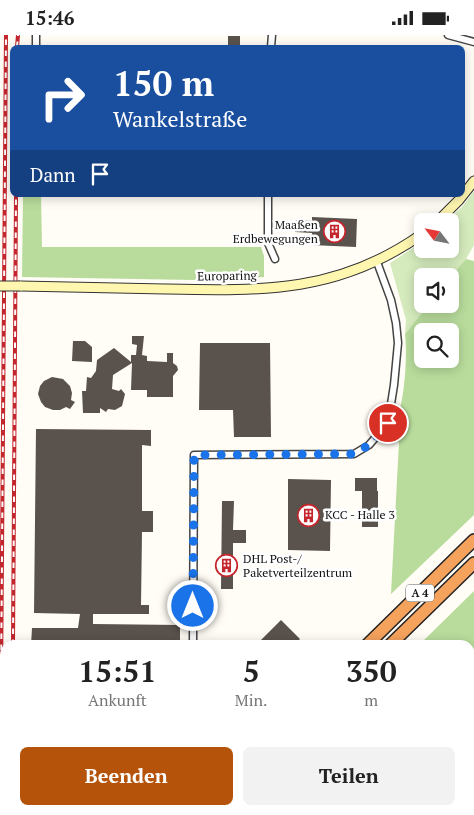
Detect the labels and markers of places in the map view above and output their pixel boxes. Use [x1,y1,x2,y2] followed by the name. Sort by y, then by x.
[233,217,318,246] place label: Maaßen Erdbewegungen
[322,220,346,244] building icon: Maaßen Erdbewegungen
[367,402,409,444] pin
[297,503,321,527] building icon: KCC - Halle 3
[325,507,395,522] place label: KCC - Halle 3
[243,551,353,580] place label: DHL Post-/ Paketverteilzentrum
[215,554,239,578] building icon: DHL Post-/ Paketverteilzentrum

